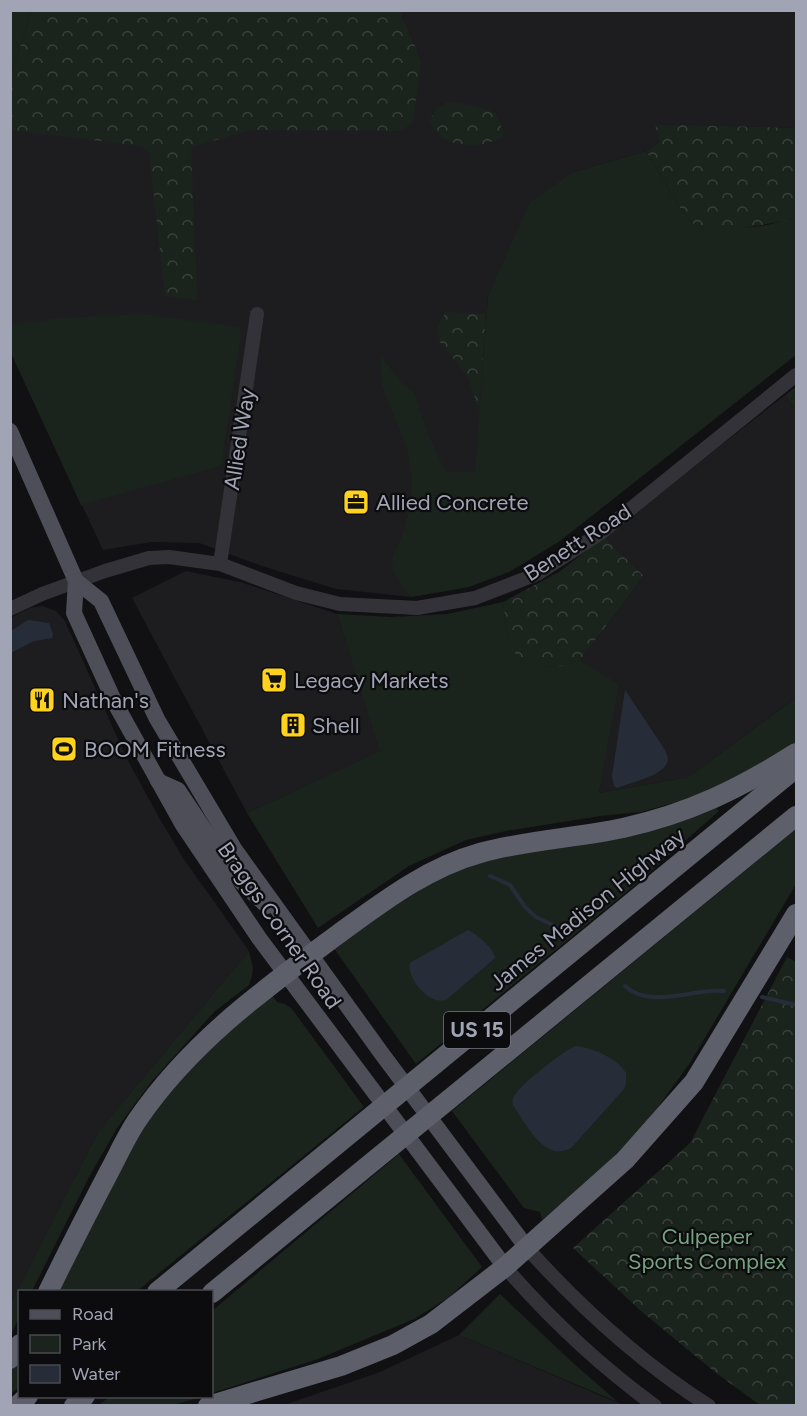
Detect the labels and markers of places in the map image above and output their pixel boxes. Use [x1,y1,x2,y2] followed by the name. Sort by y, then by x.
[341,487,371,517] office icon: Allied Concrete
[376,489,529,516] place label: Allied Concrete
[259,665,289,695] supermarket icon: Legacy Markets
[294,667,448,694] place label: Legacy Markets
[27,685,57,715] restaurant icon: Nathan's
[62,687,149,714] place label: Nathan's
[278,710,308,740] building icon: Shell
[312,712,359,739] place label: Shell
[49,734,79,764] sports icon: BOOM Fitness
[84,736,226,763] place label: BOOM Fitness

